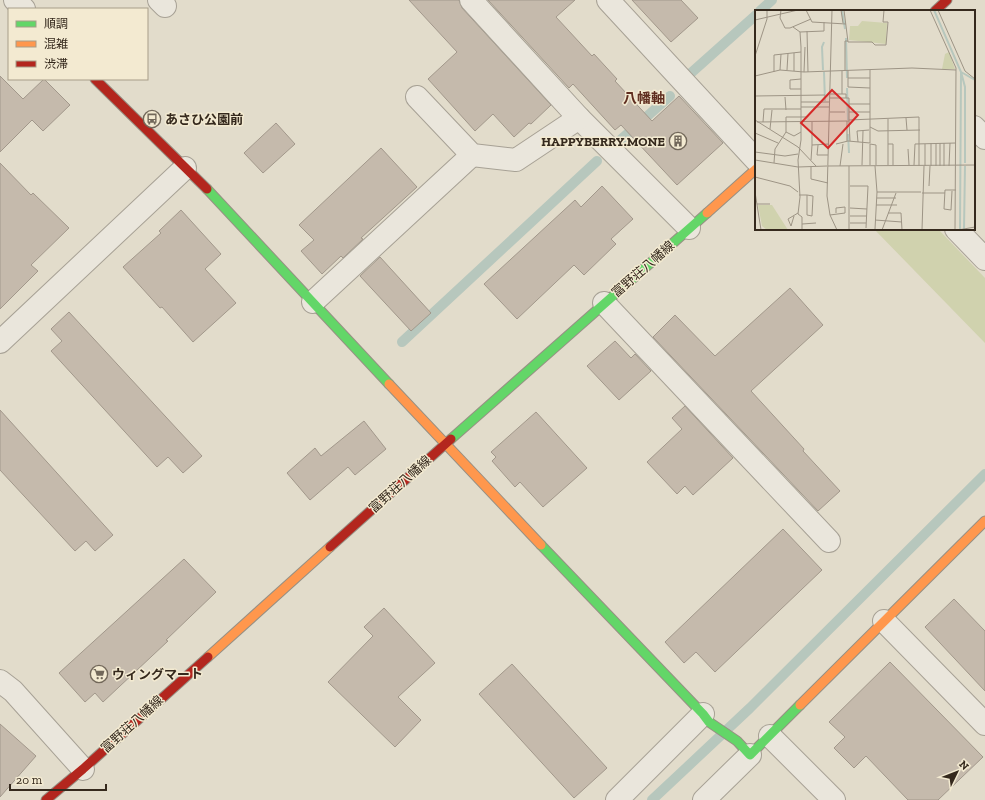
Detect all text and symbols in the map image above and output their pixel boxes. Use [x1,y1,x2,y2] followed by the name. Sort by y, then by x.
[8,8,148,80] legend
[755,10,975,230] inset map
[44,17,68,31] text: 順調
[44,37,68,51] text: 混雑
[44,57,68,71] text: 渋滞
[623,90,665,107] district label: 八幡軸
[142,109,162,129] bus stop icon: あさひ公園前
[165,112,243,127] place label: あさひ公園前
[668,131,688,151] building icon: HAPPYBERRY.MONE
[541,134,665,149] place label: HAPPYBERRY.MONE
[609,238,677,300] street label: 富野荘八幡線
[366,452,434,516] street label: 富野荘八幡線
[89,664,109,684] supermarket icon: ウィングマート
[112,667,203,682] place label: ウィングマート
[98,692,166,756] street label: 富野荘八幡線
[937,752,977,792] north arrow
[956,758,972,773] text: N
[10,766,106,792] scale bar
[16,773,43,787] text: 20 m

